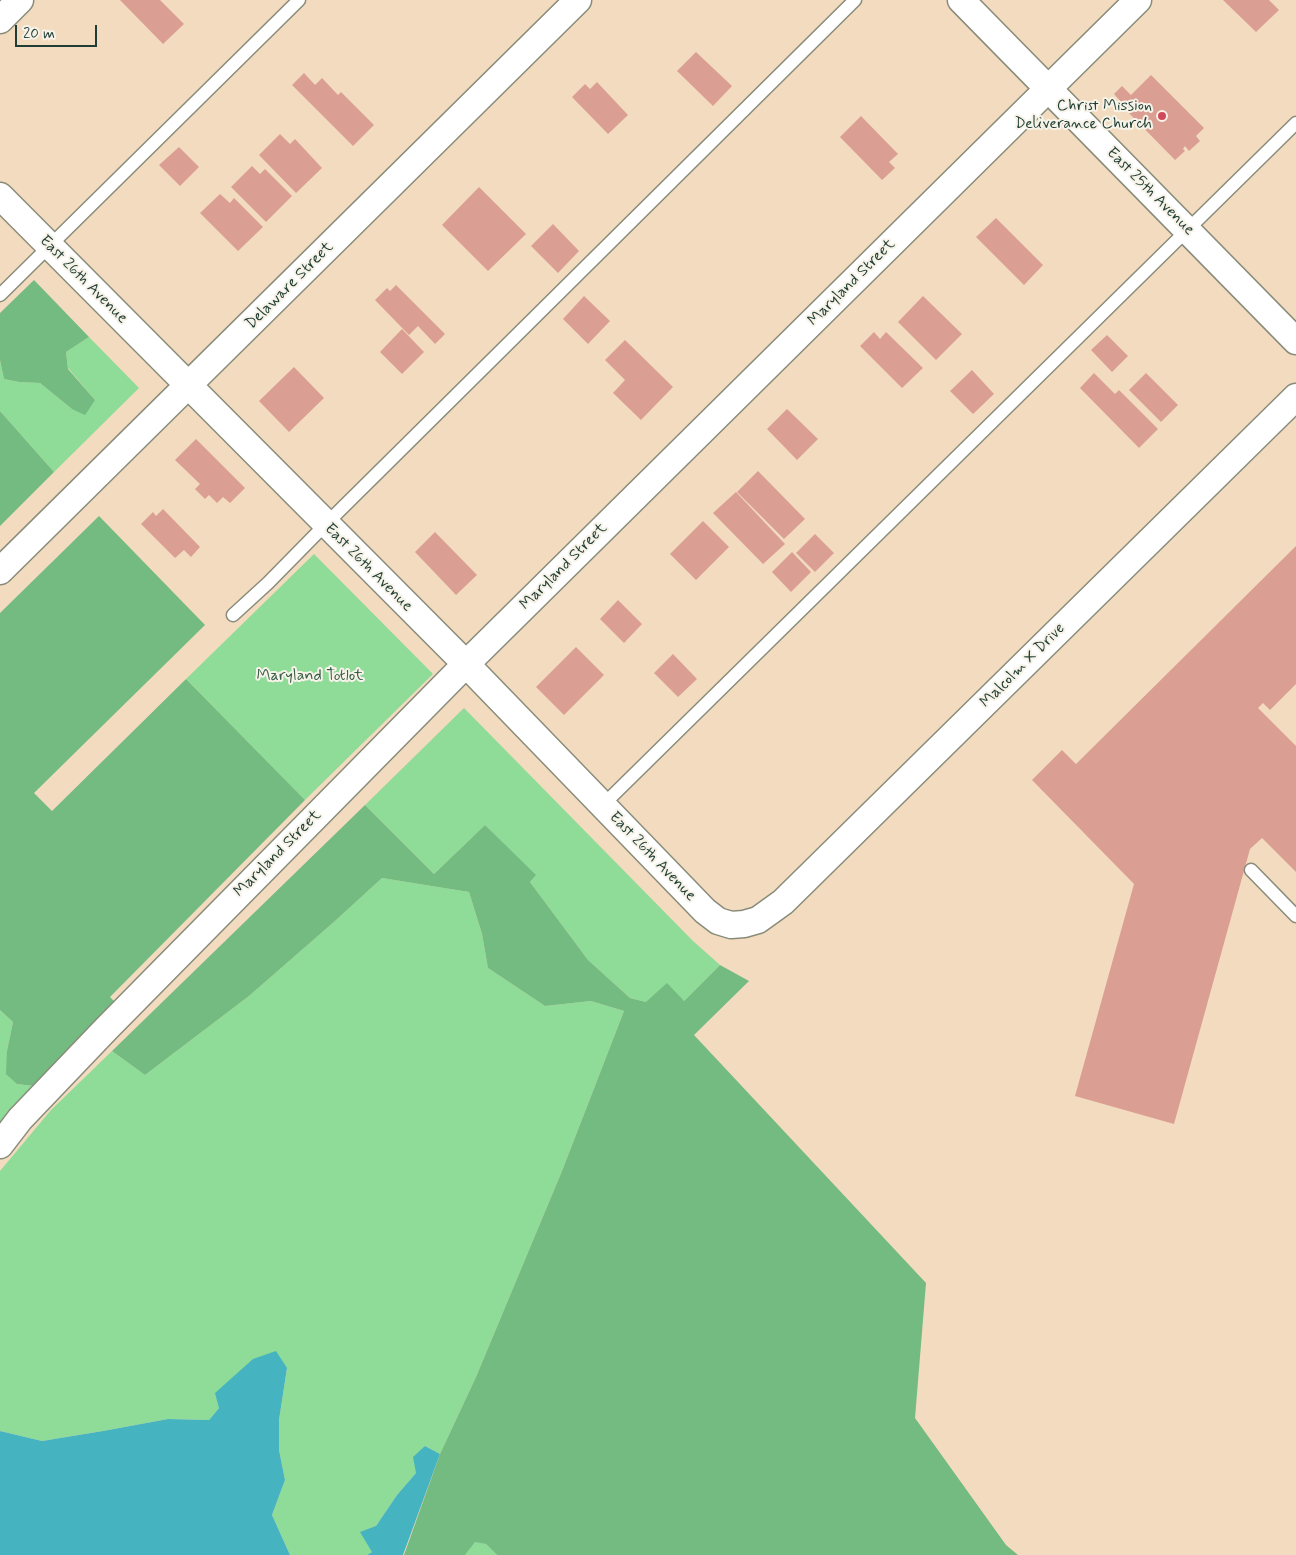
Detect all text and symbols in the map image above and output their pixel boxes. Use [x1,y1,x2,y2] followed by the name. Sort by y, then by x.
[18,15,100,47] scale bar
[23,24,55,44] text: 20 m
[1015,97,1152,135] place label: Christ Mission Deliverance Church
[1156,110,1168,122] marker: Christ Mission Deliverance Church
[1102,144,1198,240] street label: East 25th Avenue
[35,232,131,328] street label: East 26th Avenue
[804,235,900,331] street label: Maryland Street
[242,238,338,334] street label: Delaware Street
[516,519,612,615] street label: Maryland Street
[320,520,416,616] street label: East 26th Avenue
[977,620,1069,712] street label: Malcolm X Drive
[256,667,364,687] park label: Maryland Totlot
[230,806,326,902] street label: Maryland Street
[604,808,700,906] street label: East 26th Avenue

